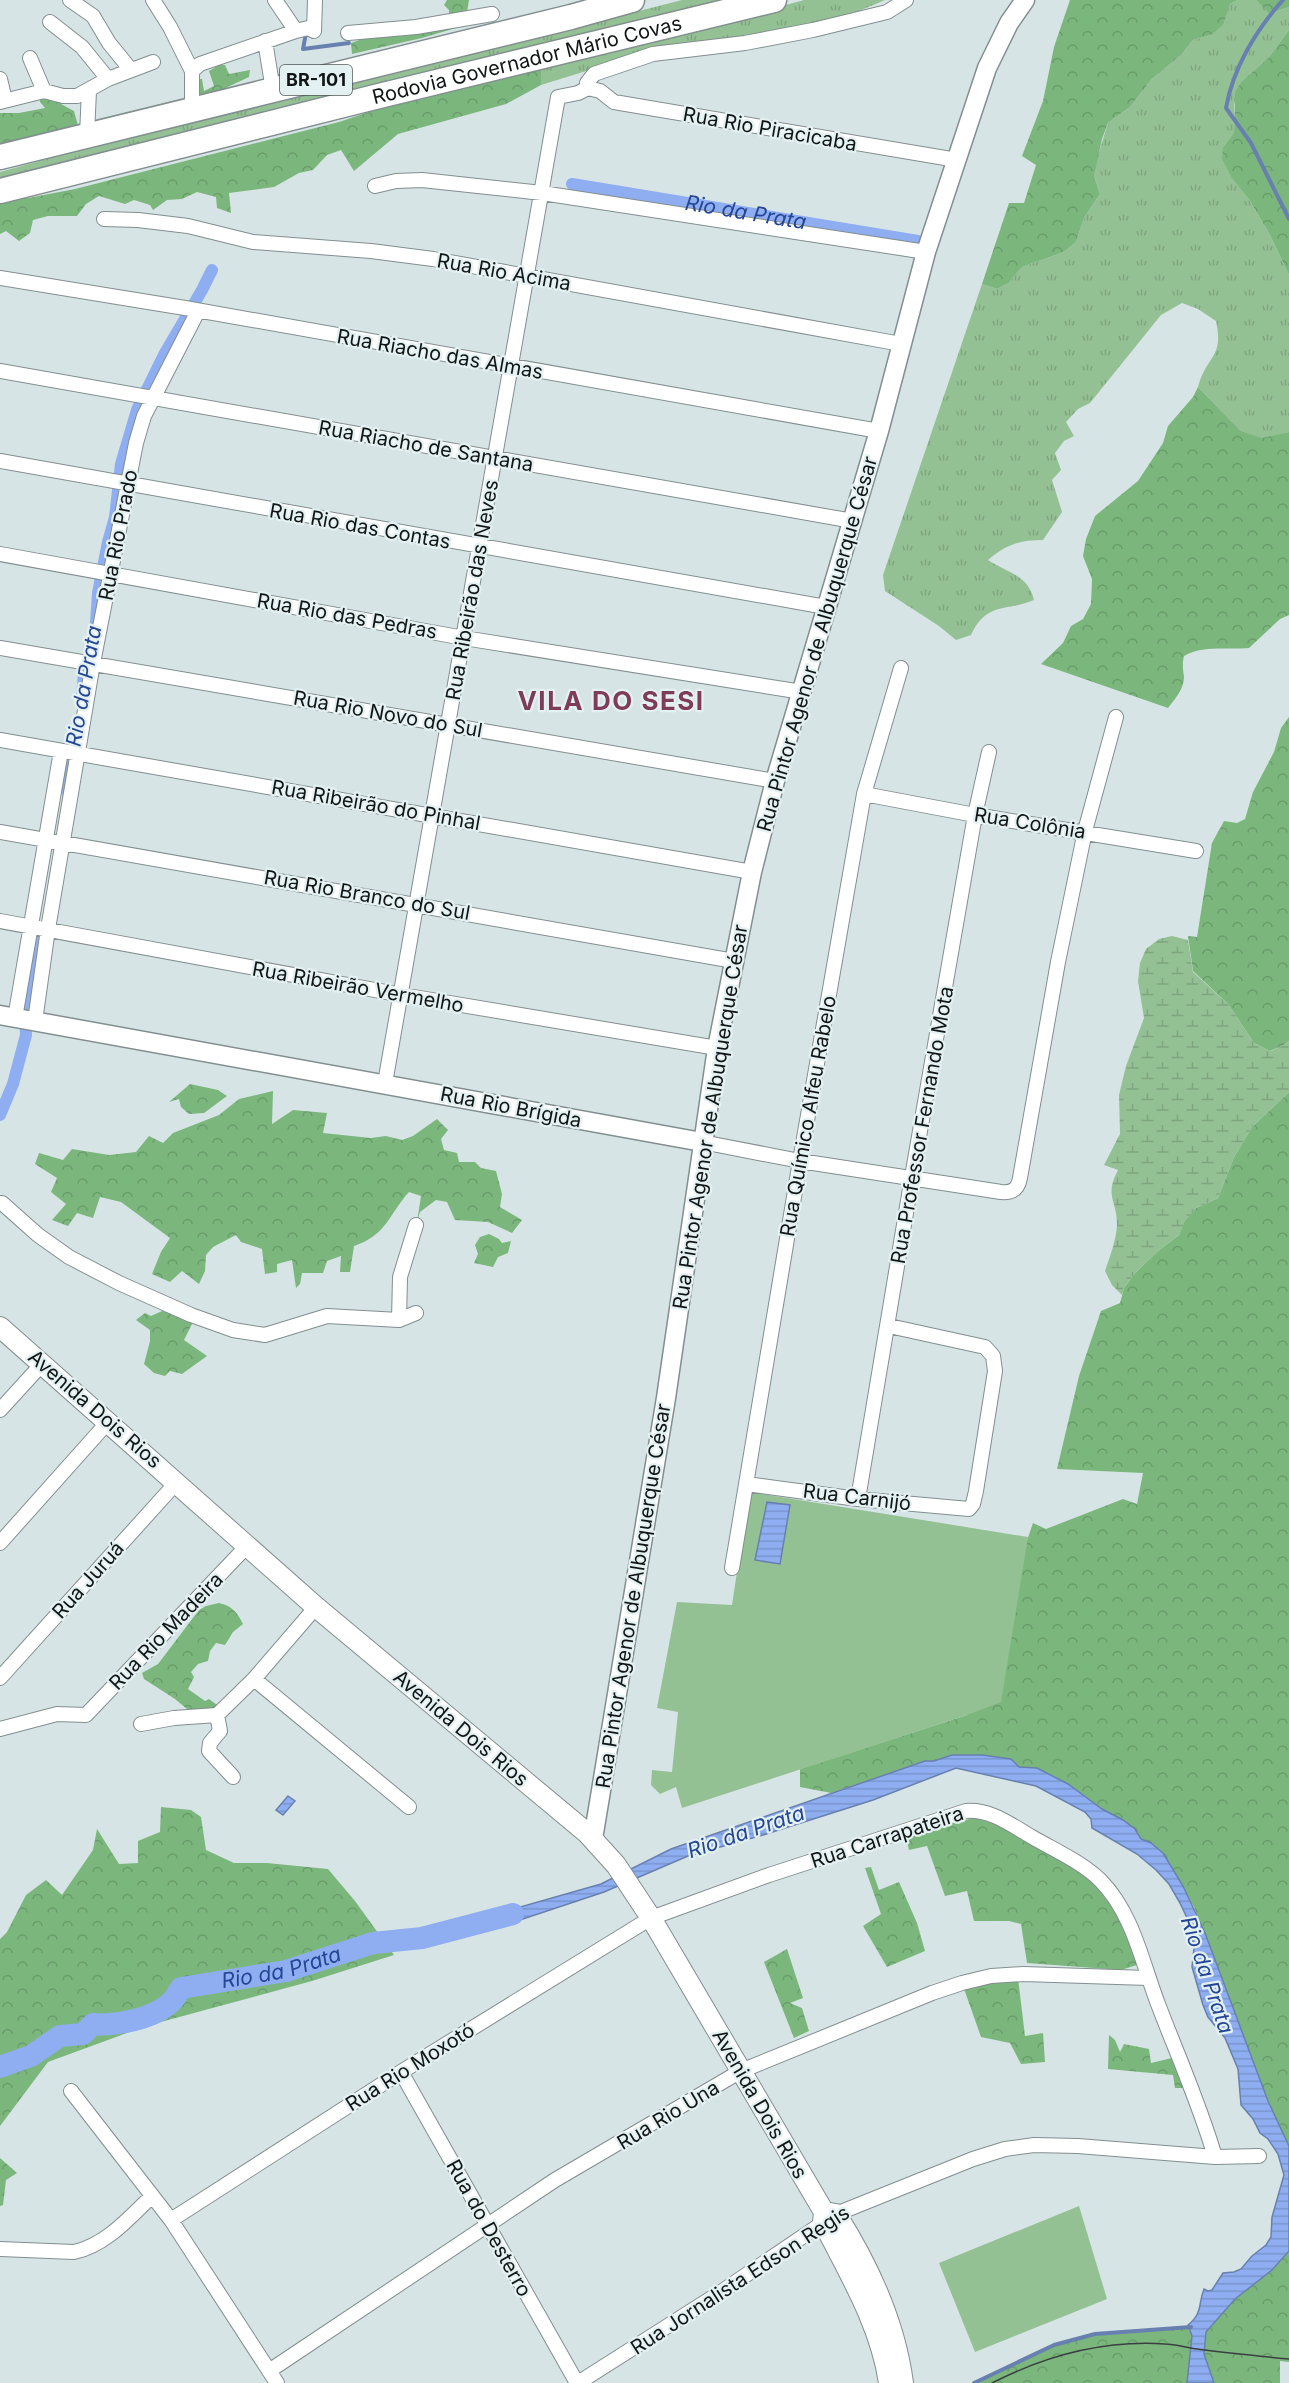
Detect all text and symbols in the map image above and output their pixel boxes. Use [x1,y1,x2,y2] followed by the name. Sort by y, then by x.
[370,11,684,109] street label: Rodovia Governador Mário Covas
[280,65,352,95] road number: BR-101
[681,102,859,156] street label: Rua Rio Piracicaba
[683,190,808,234] water label: Rio da Prata
[435,248,573,296] street label: Rua Rio Acima
[335,324,545,384] street label: Rua Riacho das Almas
[317,415,535,477] street label: Rua Riacho de Santana
[752,453,882,834] street label: Rua Pintor Agenor de Albuquerque César
[94,468,142,602] street label: Rua Rio Prado
[441,478,503,702] street label: Rua Ribeirão das Neves
[268,498,452,554] street label: Rua Rio das Contas
[255,588,439,644] street label: Rua Rio das Pedras
[61,623,106,748] water label: Rio da Prata
[517,685,705,716] district label: VILA DO SESI
[292,686,484,742] street label: Rua Rio Novo do Sul
[270,775,482,835] street label: Rua Ribeirão do Pinhal
[972,802,1088,844] street label: Rua Colônia
[262,865,472,925] street label: Rua Rio Branco do Sul
[668,922,752,1311] street label: Rua Pintor Agenor de Albuquerque César
[250,957,466,1017] street label: Rua Ribeirão Vermelho
[886,984,958,1266] street label: Rua Professor Fernando Mota
[775,994,841,1238] street label: Rua Químico Alfeu Rabelo
[438,1082,584,1132] street label: Rua Rio Brígida
[24,1345,166,1473] street label: Avenida Dois Rios
[591,1401,675,1790] street label: Rua Pintor Agenor de Albuquerque César
[802,1478,912,1516] street label: Rua Carnijó
[47,1537,129,1623] street label: Rua Juruá
[104,1567,228,1695] street label: Rua Rio Madeira
[389,1665,533,1791] street label: Avenida Dois Rios
[684,1800,808,1863] water label: Rio da Prata
[808,1801,966,1873] street label: Rua Carrapateira
[1176,1913,1239,2037] water label: Rio da Prata
[220,1941,344,1993] water label: Rio da Prata
[341,2018,479,2116] street label: Rua Rio Moxotó
[707,2025,813,2183] street label: Avenida Dois Rios
[613,2075,723,2155] street label: Rua Rio Una
[441,2155,537,2301] street label: Rua do Desterro
[626,2200,854,2360] street label: Rua Jornalista Edson Regis

